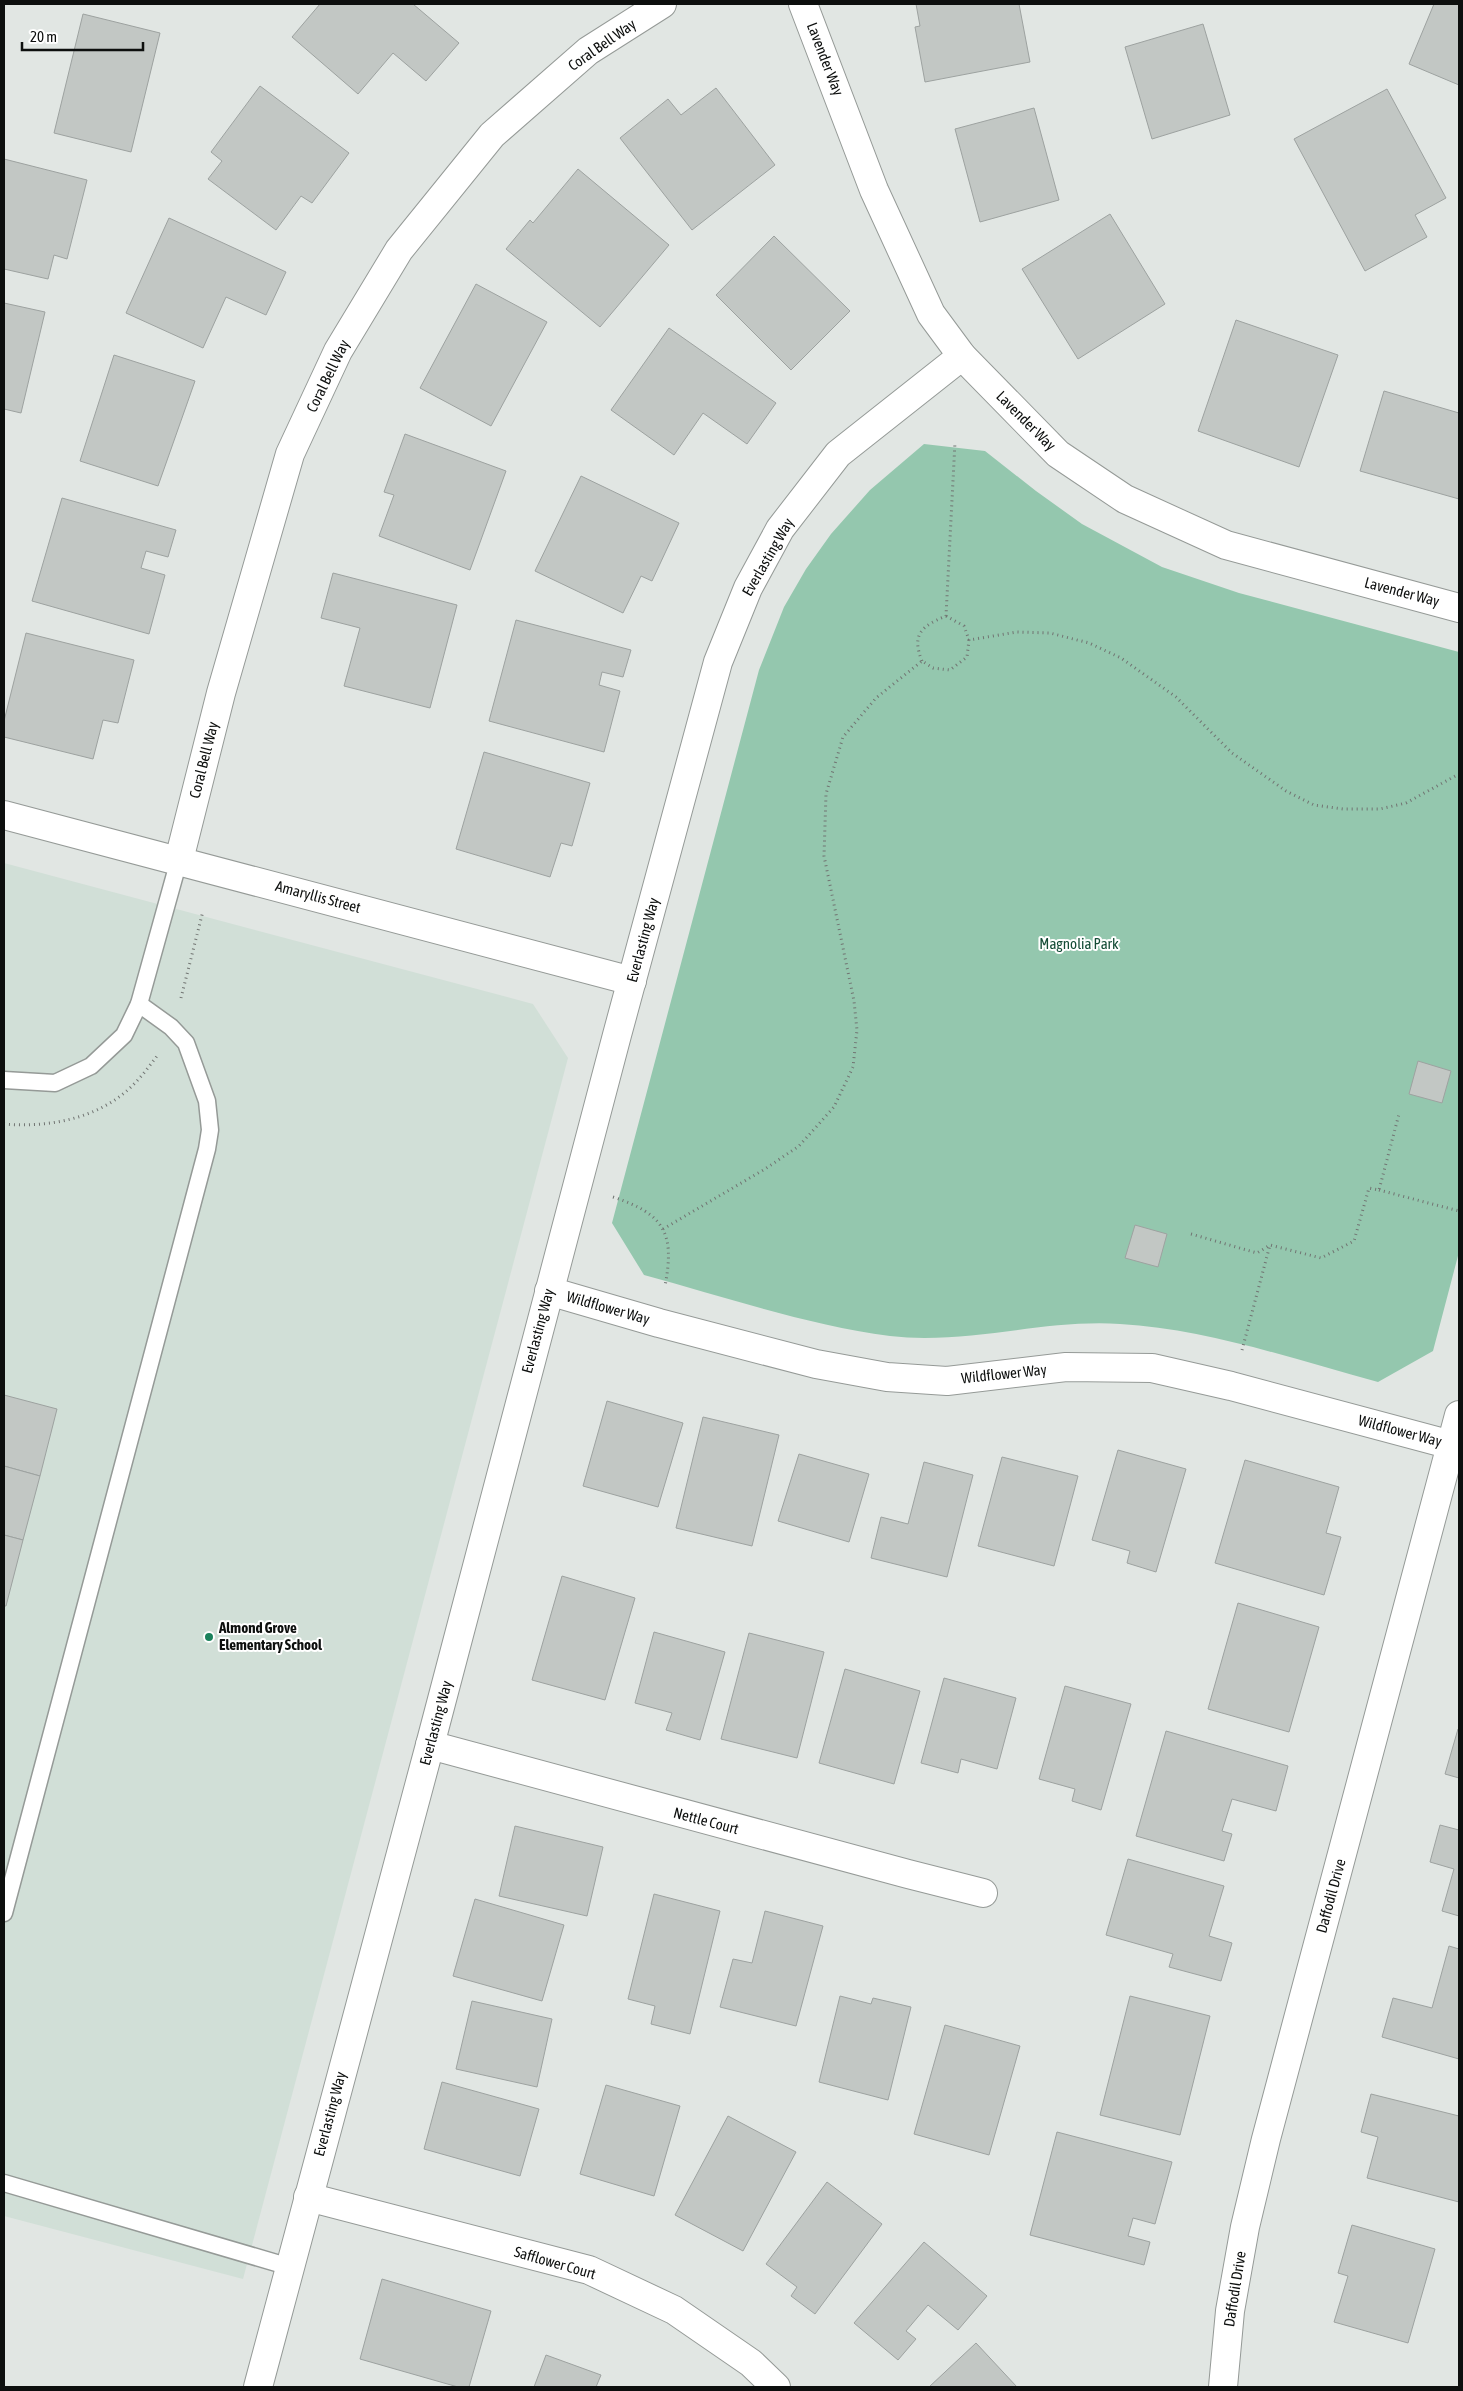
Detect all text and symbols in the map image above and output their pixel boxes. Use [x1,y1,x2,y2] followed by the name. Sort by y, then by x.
[565,15,639,74] street label: Coral Bell Way
[22,20,144,52] scale bar
[804,20,847,98] street label: Lavender Way
[30,28,57,45] text: 20 m
[303,337,352,415] street label: Coral Bell Way
[993,387,1060,454] street label: Lavender Way
[738,515,797,599] street label: Everlasting Way
[1363,573,1441,610] street label: Lavender Way
[186,720,221,800] street label: Coral Bell Way
[274,877,363,916] street label: Amaryllis Street
[623,896,662,984] street label: Everlasting Way
[1039,935,1119,952] park label: Magnolia Park
[518,1287,557,1375] street label: Everlasting Way
[565,1288,652,1328] street label: Wildflower Way
[960,1361,1048,1386] street label: Wildflower Way
[1356,1411,1444,1450] street label: Wildflower Way
[218,1619,323,1653] place label: Almond Grove Elementary School
[203,1631,215,1643] marker: Almond Grove Elementary School
[416,1679,455,1767] street label: Everlasting Way
[672,1804,741,1837] street label: Nettle Court
[1312,1857,1349,1935] street label: Daffodil Drive
[310,2070,349,2158] street label: Everlasting Way
[512,2243,598,2282] street label: Safflower Court
[1220,2250,1249,2328] street label: Daffodil Drive

